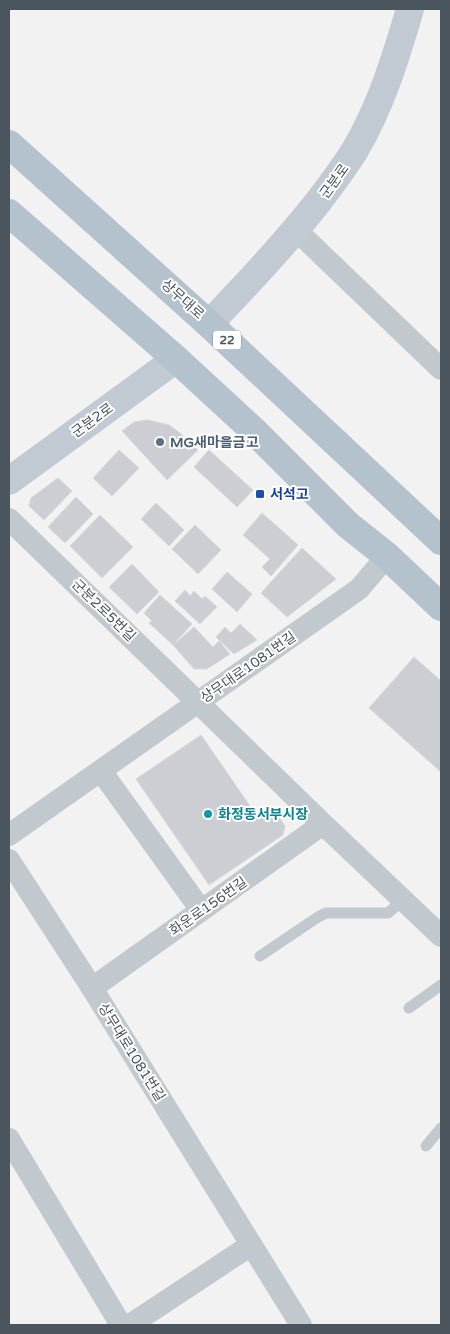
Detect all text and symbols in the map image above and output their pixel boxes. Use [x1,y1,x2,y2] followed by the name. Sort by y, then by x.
[316,161,353,202] street label: 군분로
[158,276,208,323] street label: 상무대로
[213,330,241,350] road number: 22
[68,400,117,441] street label: 군분2로
[170,434,259,451] place label: MG새마을금고
[154,436,166,448] marker: MG새마을금고
[270,486,309,503] place label: 서석고
[254,488,266,500] marker: 서석고
[68,576,139,645] street label: 군분2로5번길
[197,628,299,707] street label: 상무대로1081번길
[218,806,308,823] place label: 화정동서부시장
[202,808,214,820] marker: 화정동서부시장
[166,873,250,939] street label: 화운로156번길
[95,1000,169,1104] street label: 상무대로1081번길

